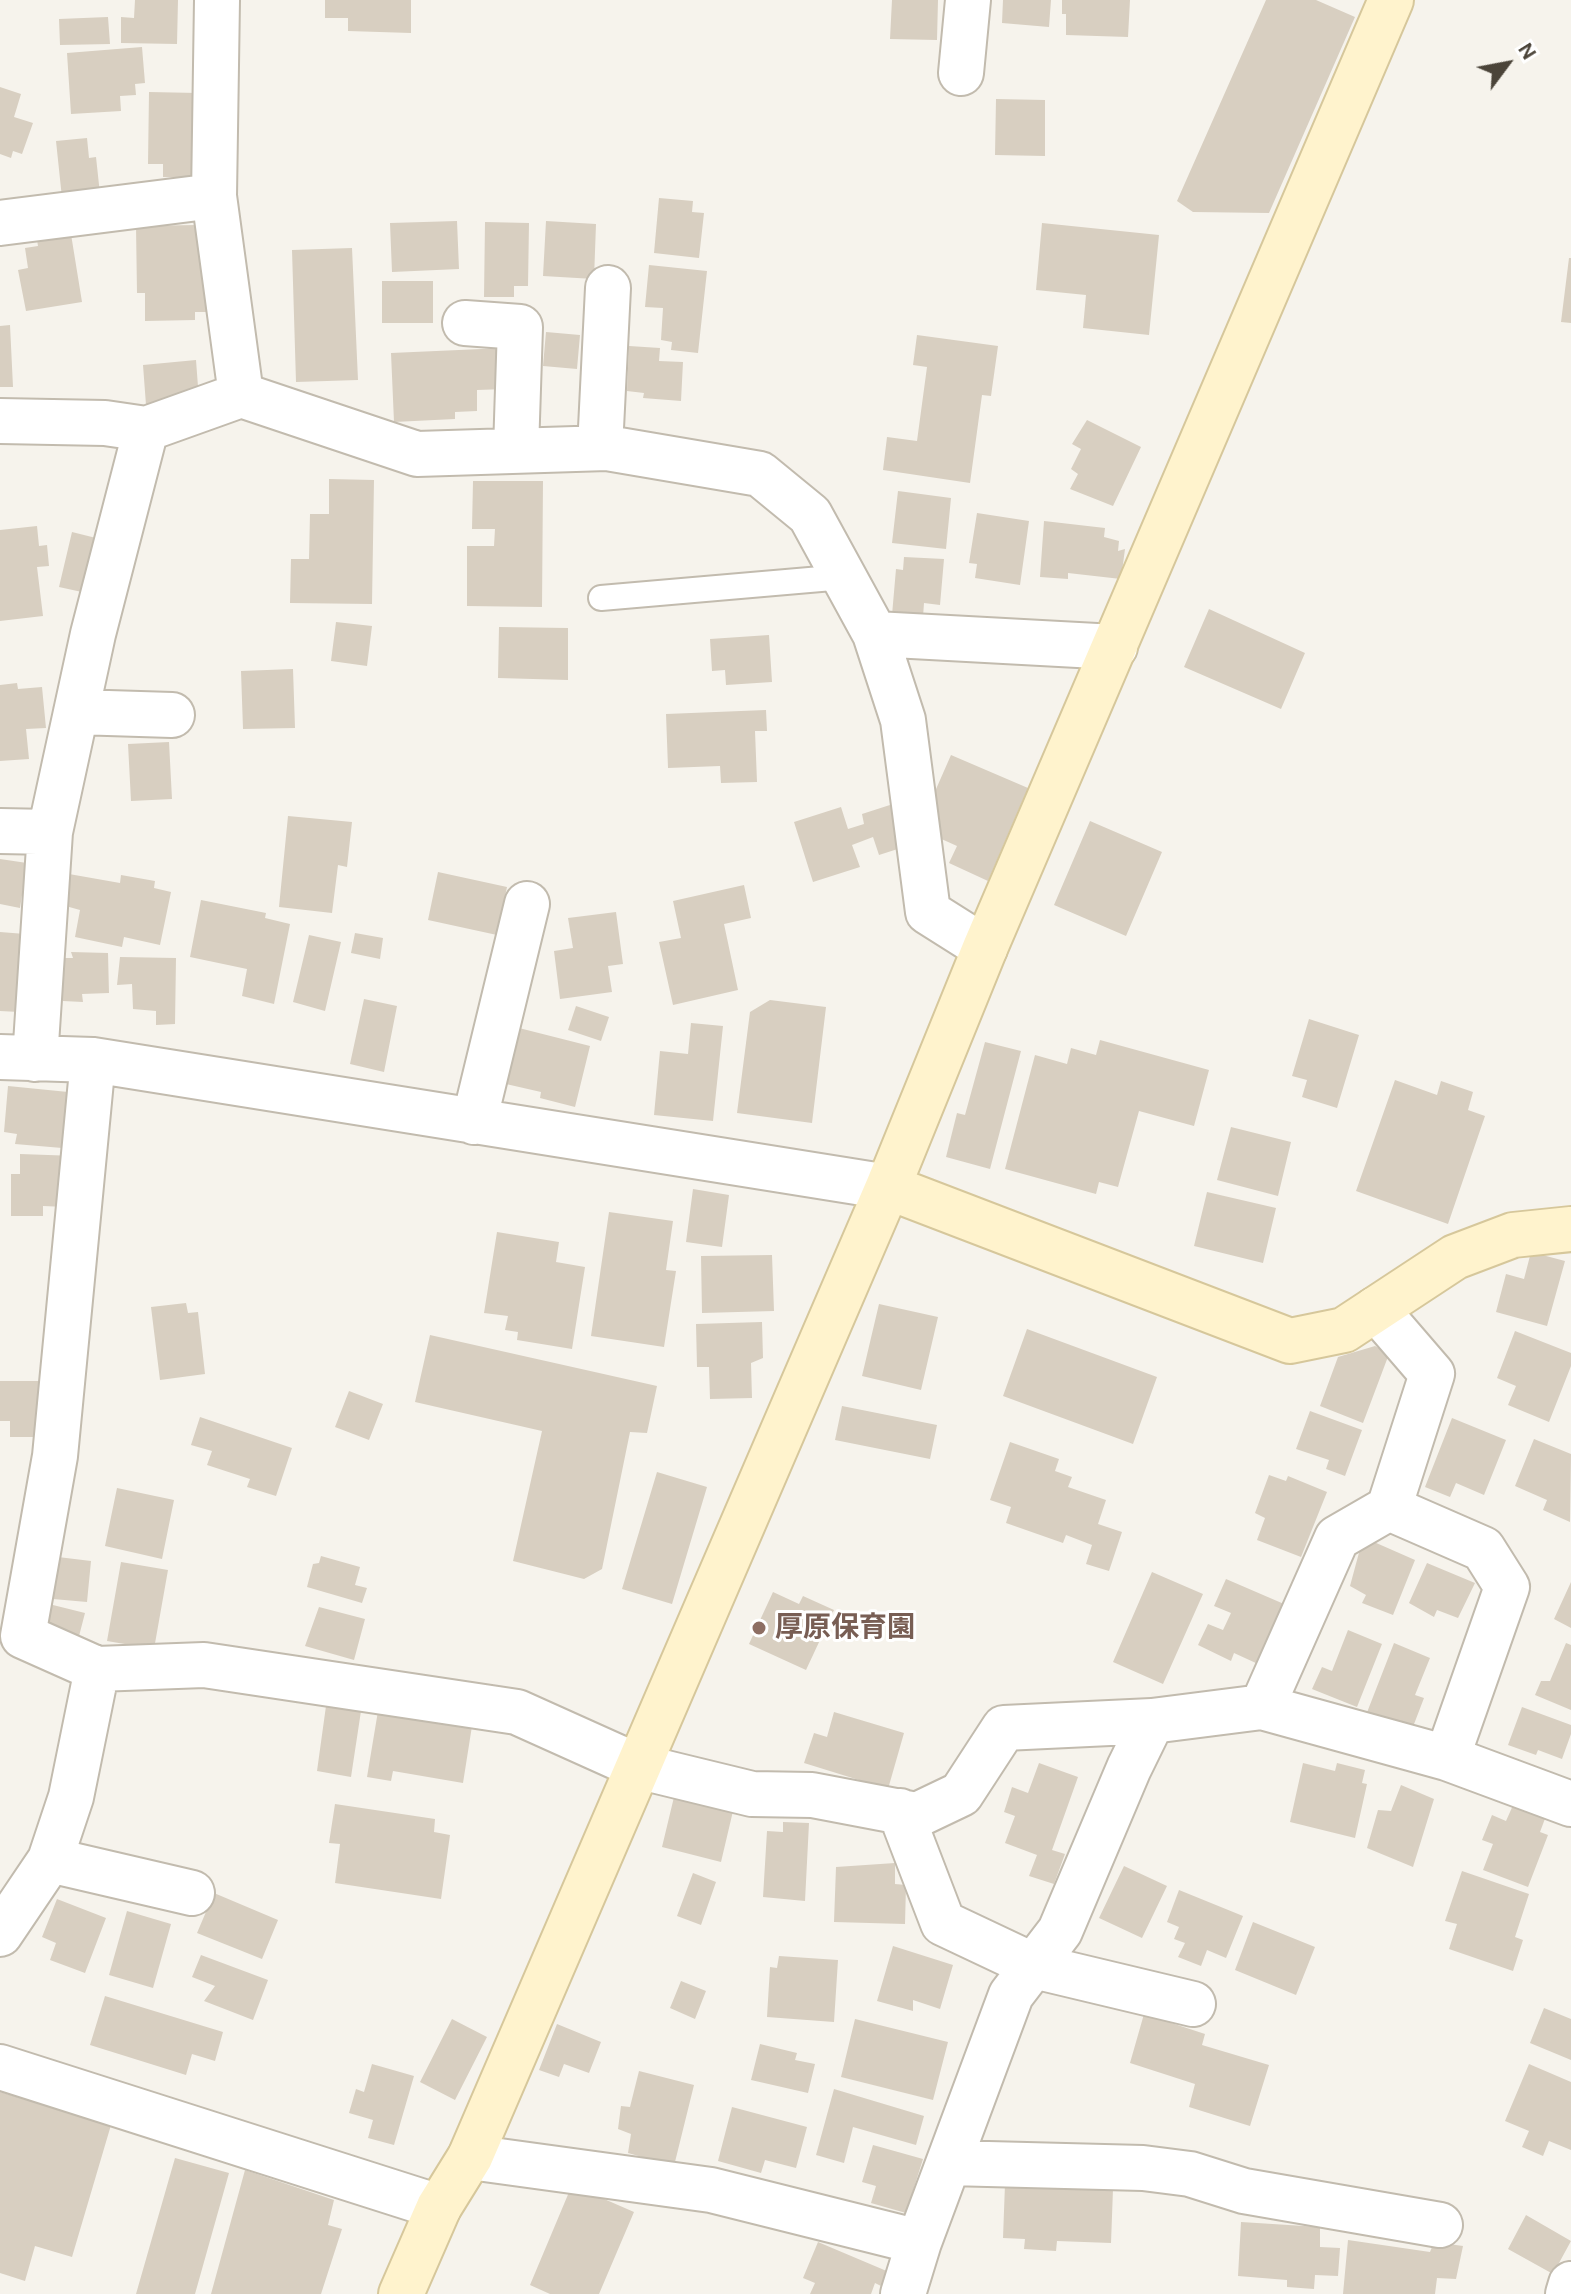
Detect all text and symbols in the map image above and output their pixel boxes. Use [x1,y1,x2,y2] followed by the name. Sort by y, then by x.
[1467,24,1547,104] north arrow
[1512,38,1543,65] text: N
[775,1611,915,1645] place label: 厚原保育園
[750,1619,768,1637] marker: 厚原保育園

